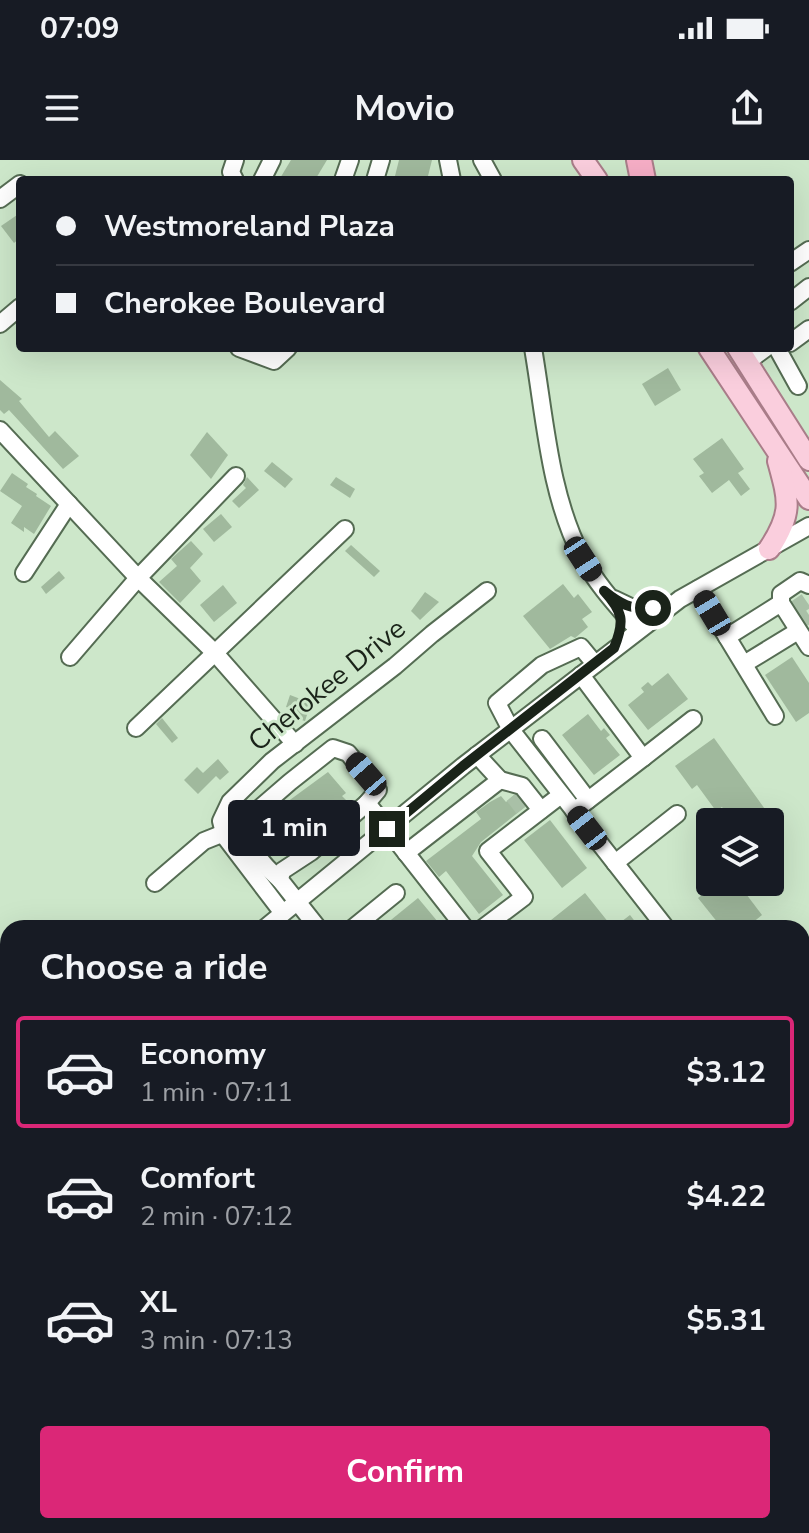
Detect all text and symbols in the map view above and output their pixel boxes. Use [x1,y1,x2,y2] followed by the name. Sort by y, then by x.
[40,8,119,49] text: 07:09
[354,84,455,133] text: Movio
[40,86,84,130] icon: menu
[725,86,769,130] icon: share
[104,206,395,247] text: Westmoreland Plaza
[104,283,386,324] text: Cherokee Boulevard
[560,532,606,586] car
[689,586,735,640] car
[635,590,671,626] route start
[240,610,414,760] street label: Cherokee Drive
[341,748,391,800] car
[227,801,359,857] callout: 1 min
[563,802,611,854] car
[696,808,784,896] map controls
[696,808,784,896] button: layers
[260,810,328,845] text: 1 min
[369,811,405,847] route end
[40,943,268,992] text: Choose a ride
[140,1034,266,1075] text: Economy
[44,1036,116,1108] icon: car
[687,1052,766,1093] text: $3.12
[140,1075,293,1110] text: 1 min · 07:11
[140,1158,255,1199] text: Comfort
[44,1160,116,1232] icon: car
[687,1176,766,1217] text: $4.22
[140,1199,293,1234] text: 2 min · 07:12
[140,1282,177,1323] text: XL
[44,1284,116,1356] icon: car
[687,1300,766,1341] text: $5.31
[140,1323,293,1358] text: 3 min · 07:13
[40,1426,770,1518] button: Confirm

